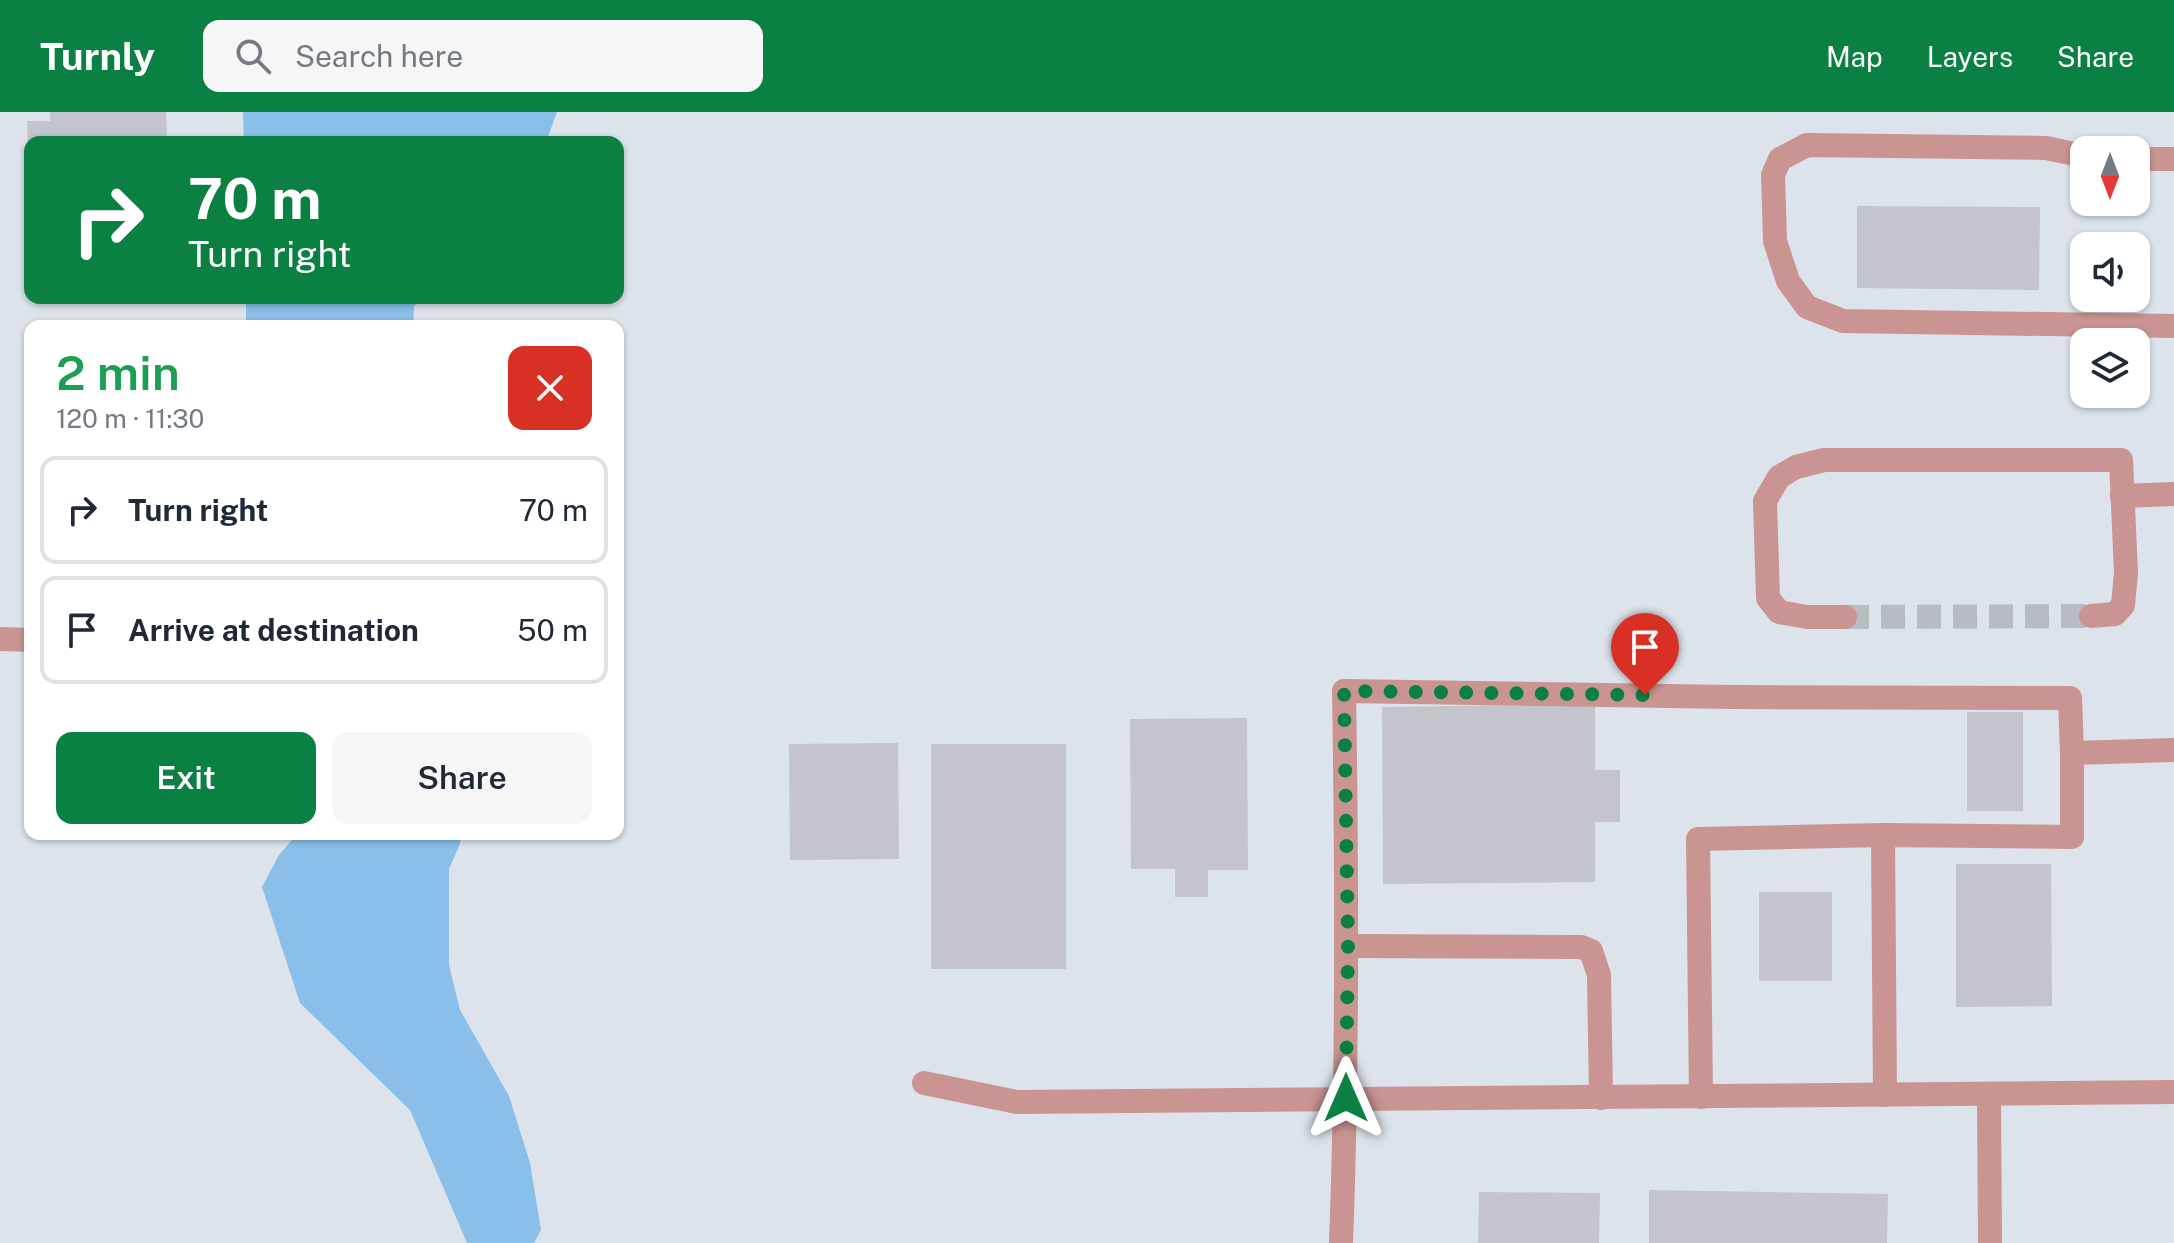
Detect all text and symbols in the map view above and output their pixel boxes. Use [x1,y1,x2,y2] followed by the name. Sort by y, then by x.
[203,20,763,92] search box
[40,34,155,79] text: Turnly
[231,34,275,78] icon: search
[295,38,463,74] text: Search here
[1826,40,1883,73] text: Map
[1927,40,2013,73] text: Layers
[2057,40,2134,73] text: Share
[2070,136,2150,216] north arrow
[2070,136,2150,408] map controls
[188,166,321,232] text: 70 m
[56,168,160,272] icon: right
[2070,232,2150,312] button: sound
[188,233,351,275] text: Turn right
[2070,328,2150,408] button: layers
[56,344,180,401] text: 2 min
[508,346,592,430] button: close
[56,403,204,434] text: 120 m · 11:30
[60,488,104,532] icon: right
[128,492,268,528] text: Turn right
[519,492,588,528] text: 70 m
[60,608,104,652] icon: arrive
[128,612,419,648] text: Arrive at destination
[517,612,588,648] text: 50 m
[1611,613,1679,695] pin
[1623,625,1667,669] icon: arrive
[56,732,316,824] button: Exit
[332,732,592,824] button: Share
[1304,1056,1388,1140] position arrow

